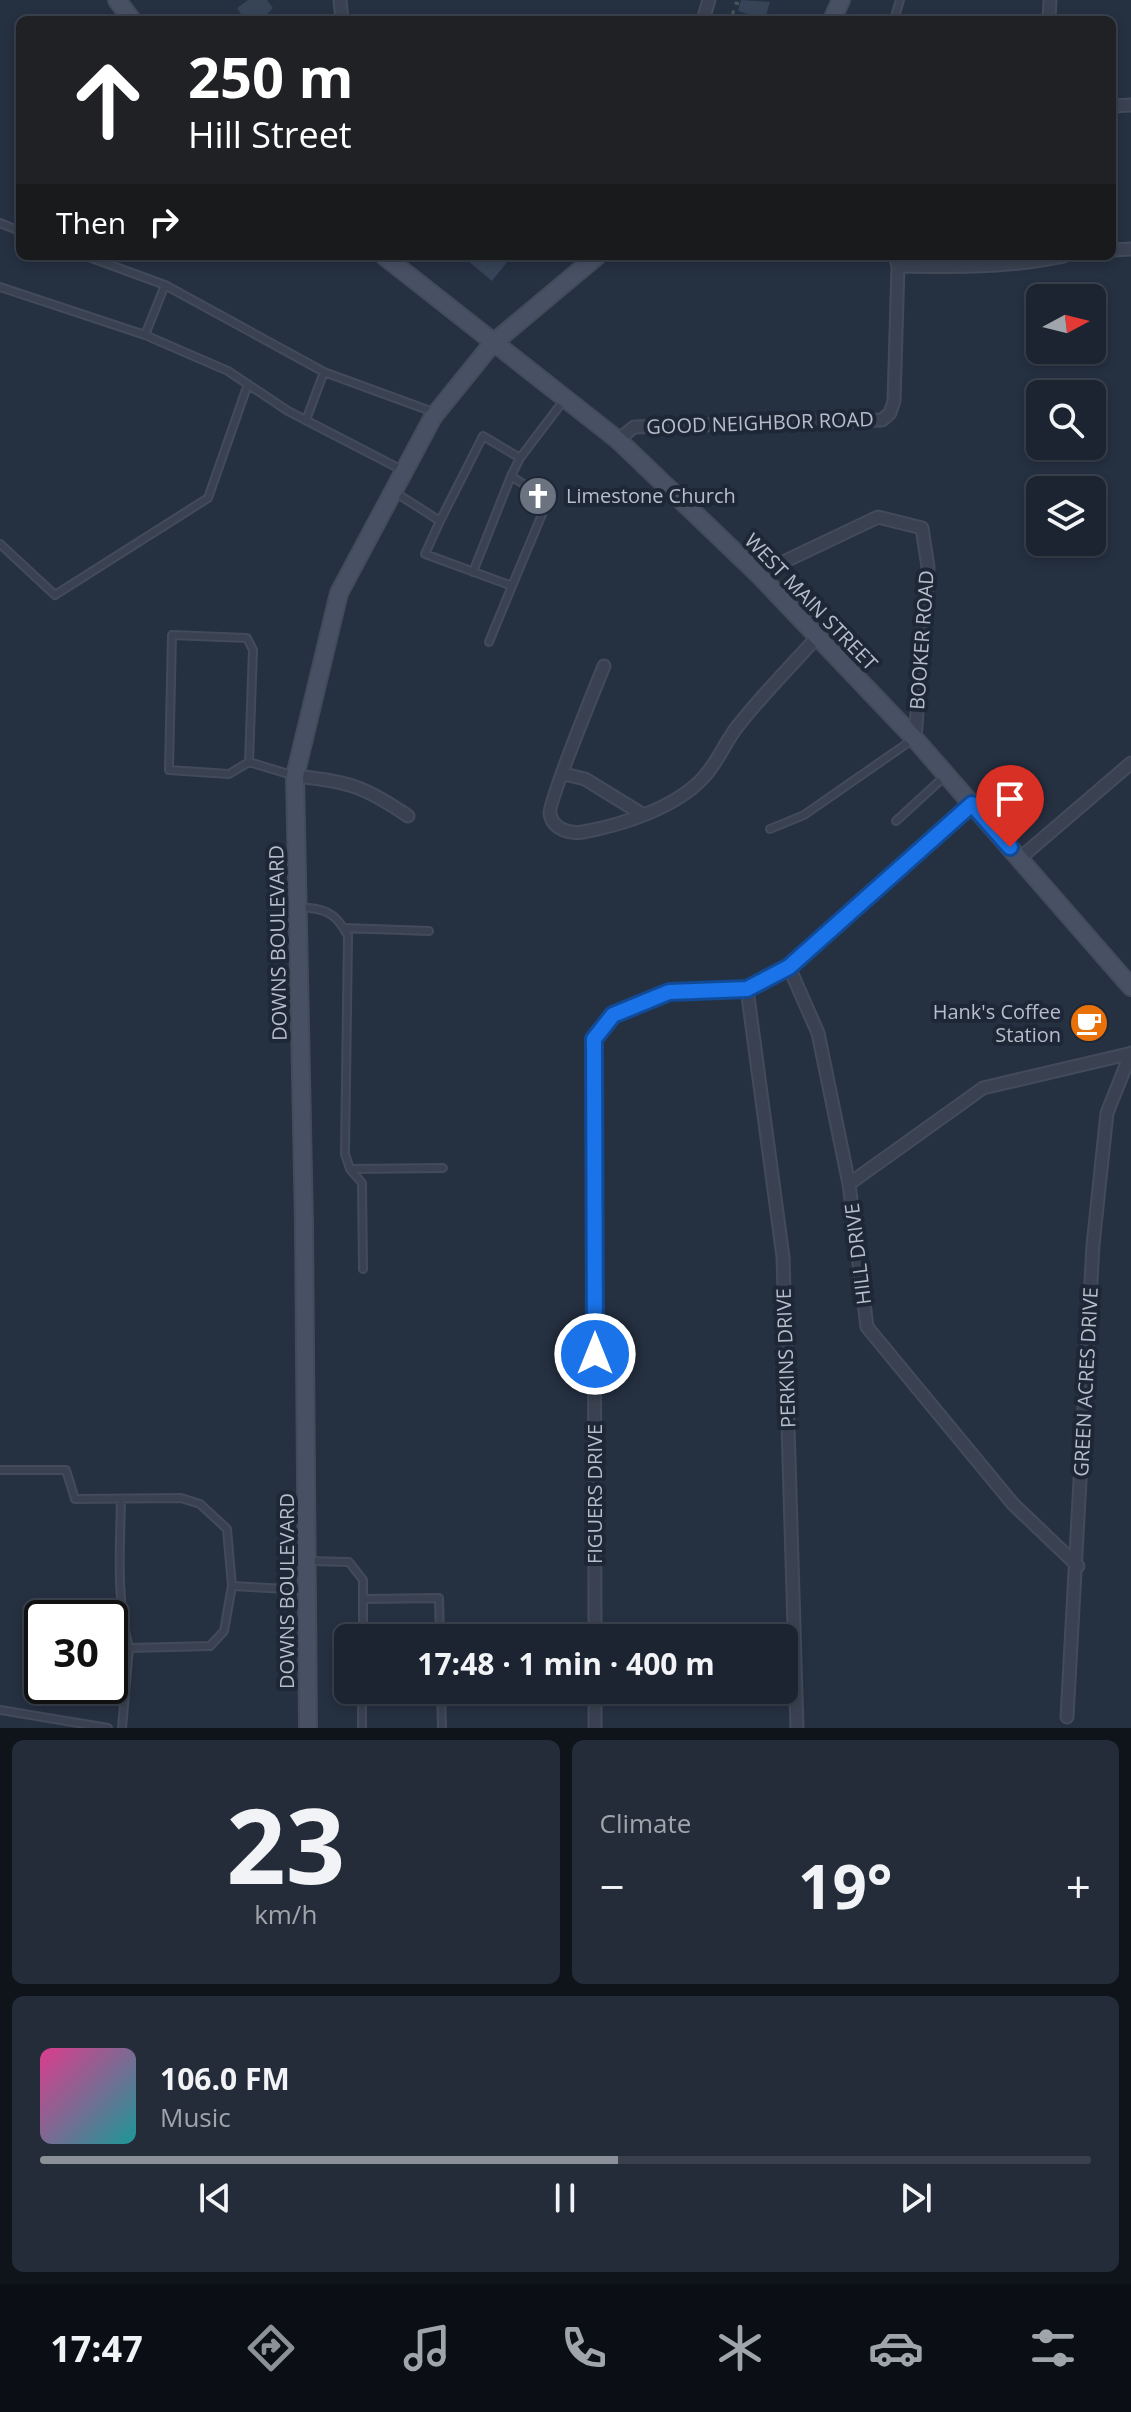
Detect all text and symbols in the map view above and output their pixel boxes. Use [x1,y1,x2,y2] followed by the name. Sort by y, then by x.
[188,38,354,114] text: 250 m
[56,48,160,152] icon: ahead
[188,110,352,159] text: Hill Street
[142,200,186,244] icon: right
[56,202,126,243] text: Then
[1026,284,1106,364] north arrow
[1026,284,1106,556] map controls
[1026,380,1106,460] button: search
[646,405,874,440] street label: GOOD NEIGHBOR ROAD
[517,475,559,517] church icon: Limestone Church
[1026,476,1106,556] button: layers
[566,482,736,509] place label: Limestone Church
[739,527,884,676] street label: WEST MAIN STREET
[903,569,940,711] street label: BOOKER ROAD
[976,765,1044,847] pin
[988,777,1032,821] icon: arrive
[262,845,293,1041] street label: DOWNS BOULEVARD
[933,998,1061,1048] place label: Hank's Coffee Station
[1068,1002,1110,1044] cafe icon: Hank's Coffee Station
[838,1202,877,1306] street label: HILL DRIVE
[1067,1287,1104,1477] street label: GREEN ACRES DRIVE
[770,1288,801,1428] street label: PERKINS DRIVE
[553,1312,637,1396] position arrow
[581,1424,608,1564] street label: FIGUERS DRIVE
[273,1493,300,1689] street label: DOWNS BOULEVARD
[24,1600,128,1704] speed limit sign: 30
[417,1643,715,1684] text: 17:48 · 1 min · 400 m
[226,1773,345,1914] text: 23
[600,1805,691,1841] text: Climate
[798,1845,892,1927] text: 19°
[600,1856,625,1916] text: −
[1066,1856,1091,1916] text: +
[254,1896,317,1932] text: km/h
[160,2058,290,2099] text: 106.0 FM
[160,2099,231,2135] text: Music
[193,2176,237,2220] icon: previous
[543,2176,587,2220] icon: pause
[894,2176,938,2220] icon: next
[243,2320,299,2376] icon: directions
[399,2320,455,2376] icon: music
[556,2320,612,2376] icon: phone
[712,2320,768,2376] icon: climate
[868,2320,924,2376] icon: car
[1025,2320,1081,2376] icon: filters
[50,2324,143,2373] text: 17:47

